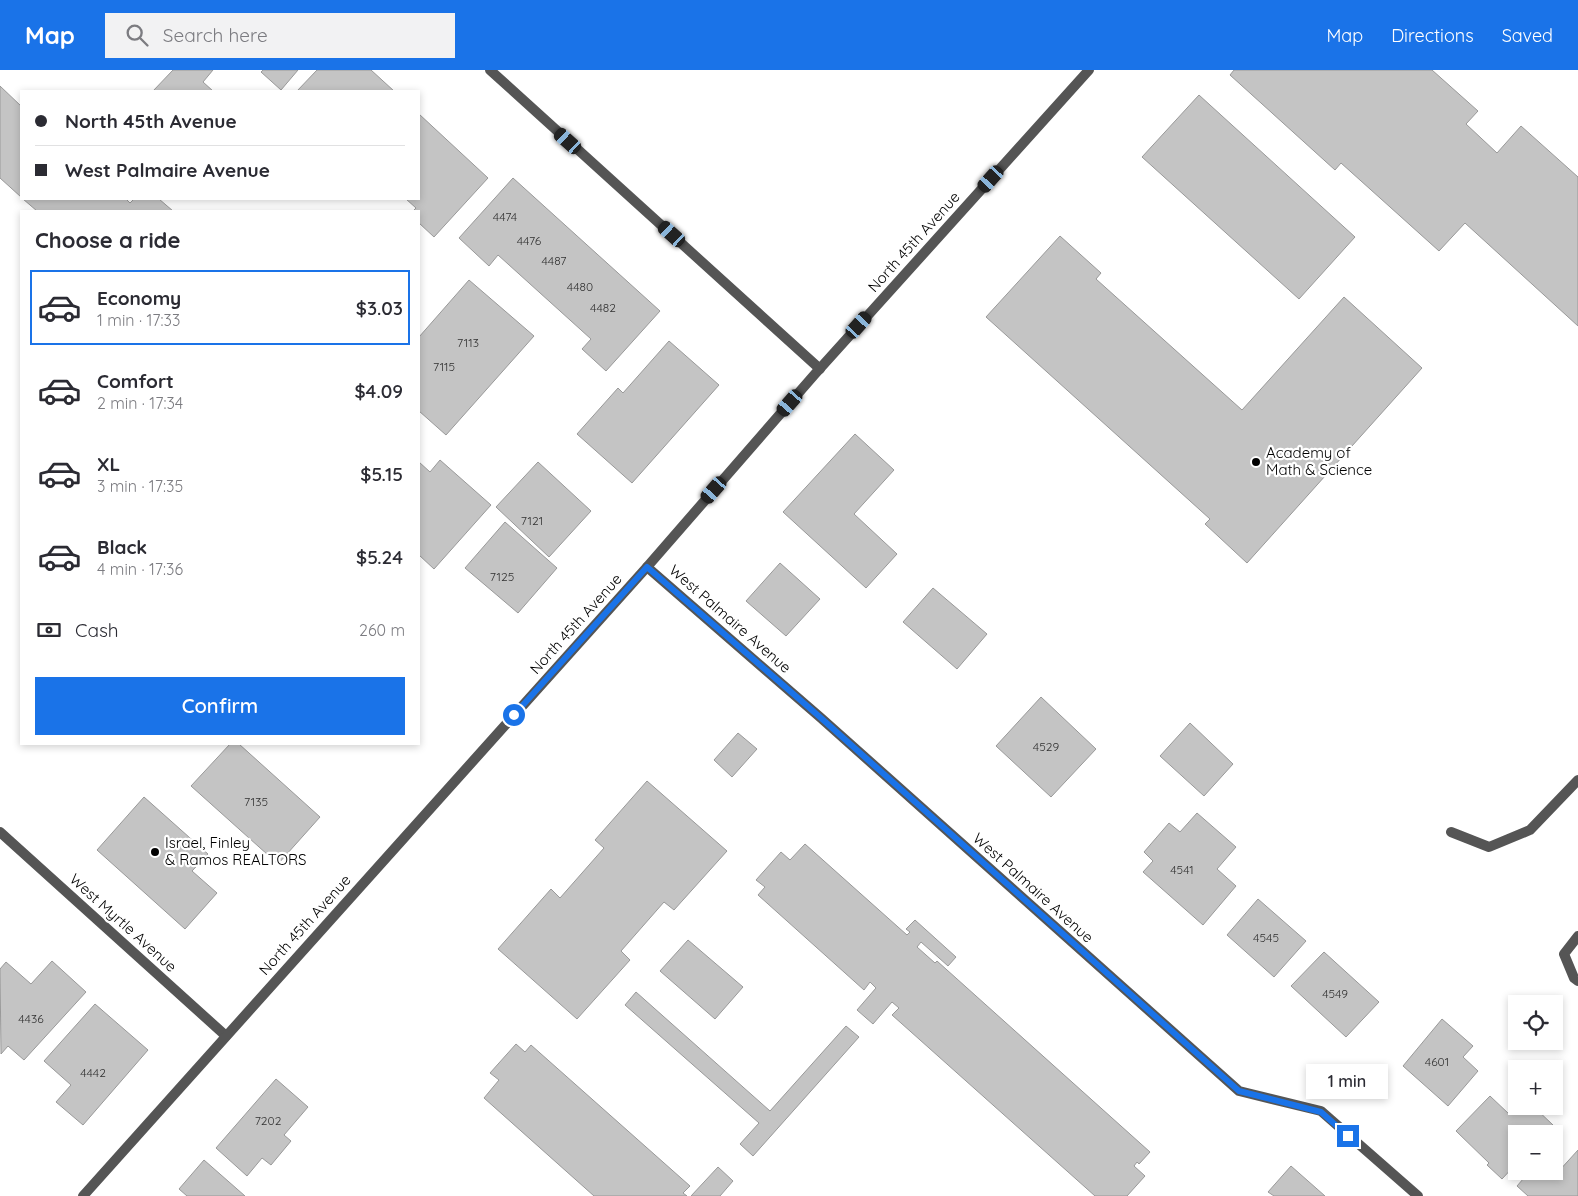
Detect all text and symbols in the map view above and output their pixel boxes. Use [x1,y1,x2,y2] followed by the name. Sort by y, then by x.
[105,13,455,58] search box
[25,20,75,50] text: Map
[123,21,151,49] icon: search
[163,23,268,47] text: Search here
[1326,24,1363,47] text: Map
[1391,24,1474,47] text: Directions
[1502,24,1553,47] text: Saved
[65,109,237,133] text: North 45th Avenue
[551,125,584,157] car
[65,158,270,182] text: West Palmaire Avenue
[975,163,1006,195] car
[864,188,964,296] street label: North 45th Avenue
[493,209,517,224] house number: 4474
[655,218,688,250] car
[35,226,180,254] text: Choose a ride
[517,233,542,248] house number: 4476
[542,253,566,268] house number: 4487
[567,279,593,294] house number: 4480
[37,285,82,330] icon: car
[97,286,181,310] text: Economy
[356,296,403,320] text: $3.03
[590,300,616,315] house number: 4482
[843,309,874,341] car
[97,310,180,330] text: 1 min · 17:33
[457,335,479,350] house number: 7113
[433,359,455,374] house number: 7115
[37,368,82,413] icon: car
[97,369,174,393] text: Comfort
[355,379,403,403] text: $4.09
[774,387,805,419] car
[97,393,183,413] text: 2 min · 17:34
[1266,443,1372,479] place label: Academy of Math & Science
[37,451,82,496] icon: car
[97,452,120,476] text: XL
[1250,456,1262,468] marker: Academy of Math & Science
[360,462,403,486] text: $5.15
[698,474,729,506] car
[97,476,183,496] text: 3 min · 17:35
[521,513,543,528] house number: 7121
[37,534,82,579] icon: car
[97,535,147,559] text: Black
[356,545,403,569] text: $5.24
[97,559,183,579] text: 4 min · 17:36
[665,560,795,677] street label: West Palmaire Avenue
[490,569,514,584] house number: 7125
[526,570,626,678] street label: North 45th Avenue
[35,616,63,644] icon: cash
[75,618,119,642] text: Cash
[359,620,405,640] text: 260 m
[35,677,405,735] button: Confirm
[503,704,525,726] route start
[1033,739,1059,754] house number: 4529
[244,794,268,809] house number: 7135
[969,828,1098,947] street label: West Palmaire Avenue
[165,833,306,869] place label: Israel, Finley & Ramos REALTORS
[149,846,161,858] marker: Israel, Finley & Ramos REALTORS
[1170,862,1194,877] house number: 4541
[66,869,181,976] street label: West Myrtle Avenue
[255,871,355,979] street label: North 45th Avenue
[1253,930,1279,945] house number: 4545
[1322,986,1348,1001] house number: 4549
[1508,995,1563,1180] map controls
[1508,995,1563,1050] button: locate
[18,1011,44,1026] house number: 4436
[1425,1054,1449,1069] house number: 4601
[1508,1060,1563,1115] button: +
[1307,1064,1389,1098] callout: 1 min
[80,1065,106,1080] house number: 4442
[1328,1071,1366,1091] text: 1 min
[255,1113,282,1128] house number: 7202
[1337,1125,1359,1147] route end
[1508,1125,1563,1180] button: −

